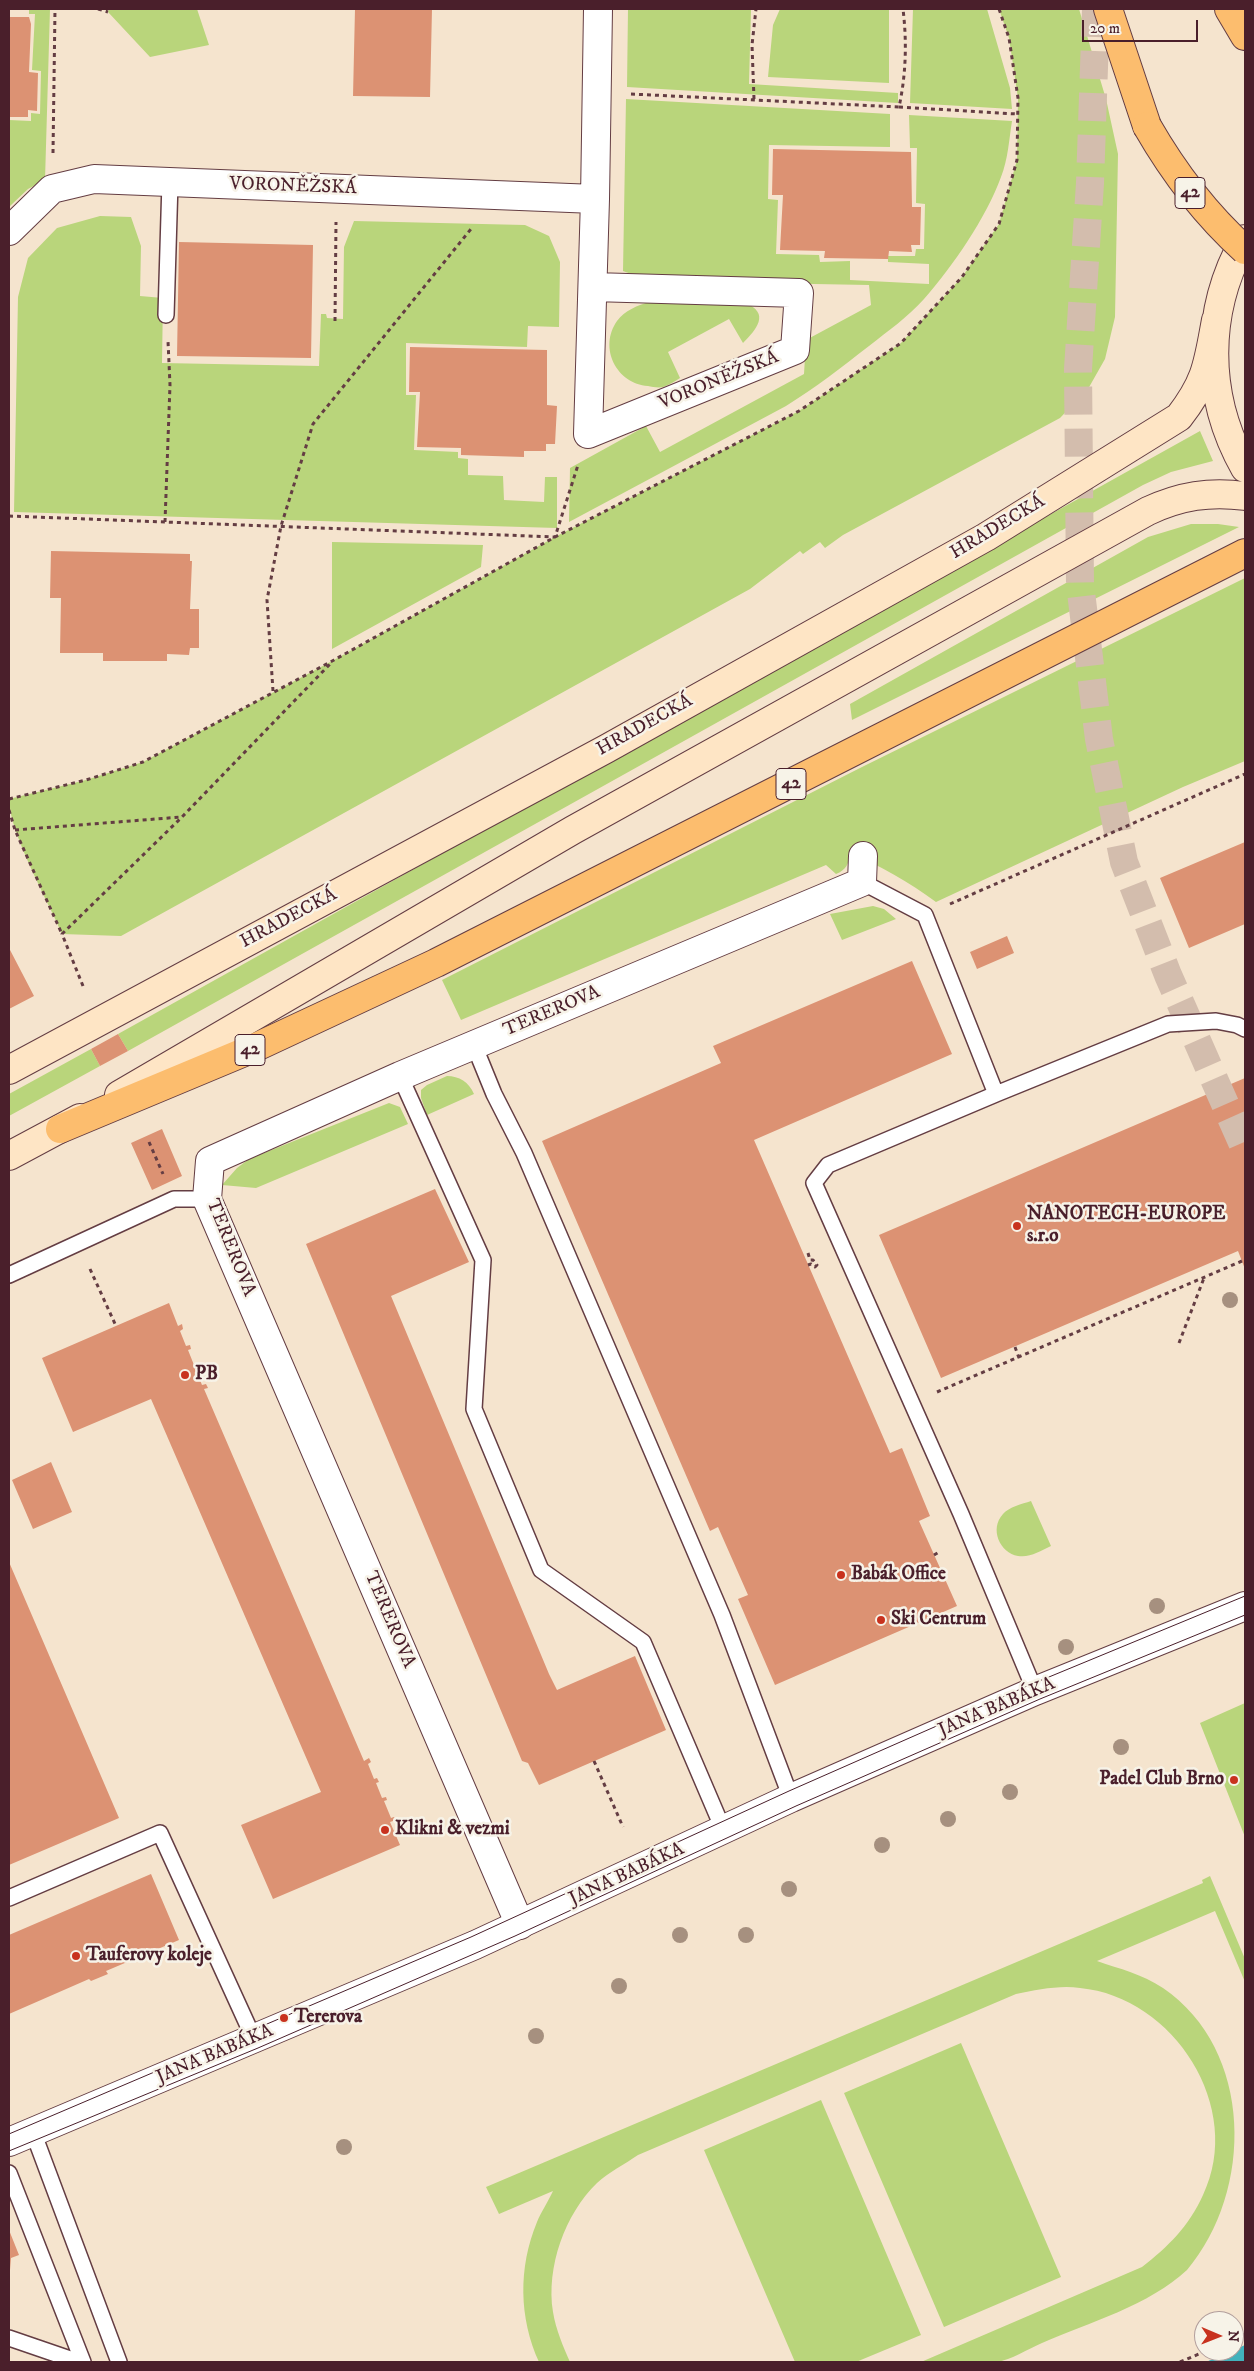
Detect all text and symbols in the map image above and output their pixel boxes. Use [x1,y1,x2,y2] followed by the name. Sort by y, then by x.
[1084,10,1200,42] scale bar
[1090,19,1120,38] text: 20 m
[229,173,357,201] street label: VORONĚŽSKÁ
[1175,178,1205,208] road number: 42
[656,347,782,415] street label: VORONĚŽSKÁ
[947,491,1049,565] street label: HRADECKÁ
[593,690,697,762] street label: HRADECKÁ
[776,769,806,800] road number: 42
[237,884,341,954] street label: HRADECKÁ
[500,981,604,1043] street label: TEREROVA
[235,1034,265,1066] road number: 42
[200,1196,260,1300] street label: TEREROVA
[1027,1204,1226,1248] place label: NANOTECH-EUROPE s.r.o
[1011,1220,1023,1232] marker: NANOTECH-EUROPE s.r.o
[195,1364,218,1386] place label: PB
[179,1369,191,1381] marker: PB
[851,1564,946,1586] place label: Babák Office
[358,1568,420,1672] street label: TEREROVA
[835,1569,847,1581] marker: Babák Office
[891,1609,986,1631] place label: Ski Centrum
[875,1614,887,1626] marker: Ski Centrum
[935,1673,1059,1743] street label: JANA BABÁKA
[1099,1769,1224,1791] place label: Padel Club Brno
[1228,1774,1240,1786] marker: Padel Club Brno
[395,1819,510,1841] place label: Klikni & vezmi
[379,1824,391,1836] marker: Klikni & vezmi
[566,1838,688,1912] street label: JANA BABÁKA
[86,1945,212,1967] place label: Tauferovy koleje
[70,1950,82,1962] marker: Tauferovy koleje
[294,2007,362,2029] place label: Tererova
[278,2012,290,2024] marker: Tererova
[153,2020,277,2090] street label: JANA BABÁKA
[1194,2311,1244,2361] north arrow
[1224,2330,1242,2342] text: N

